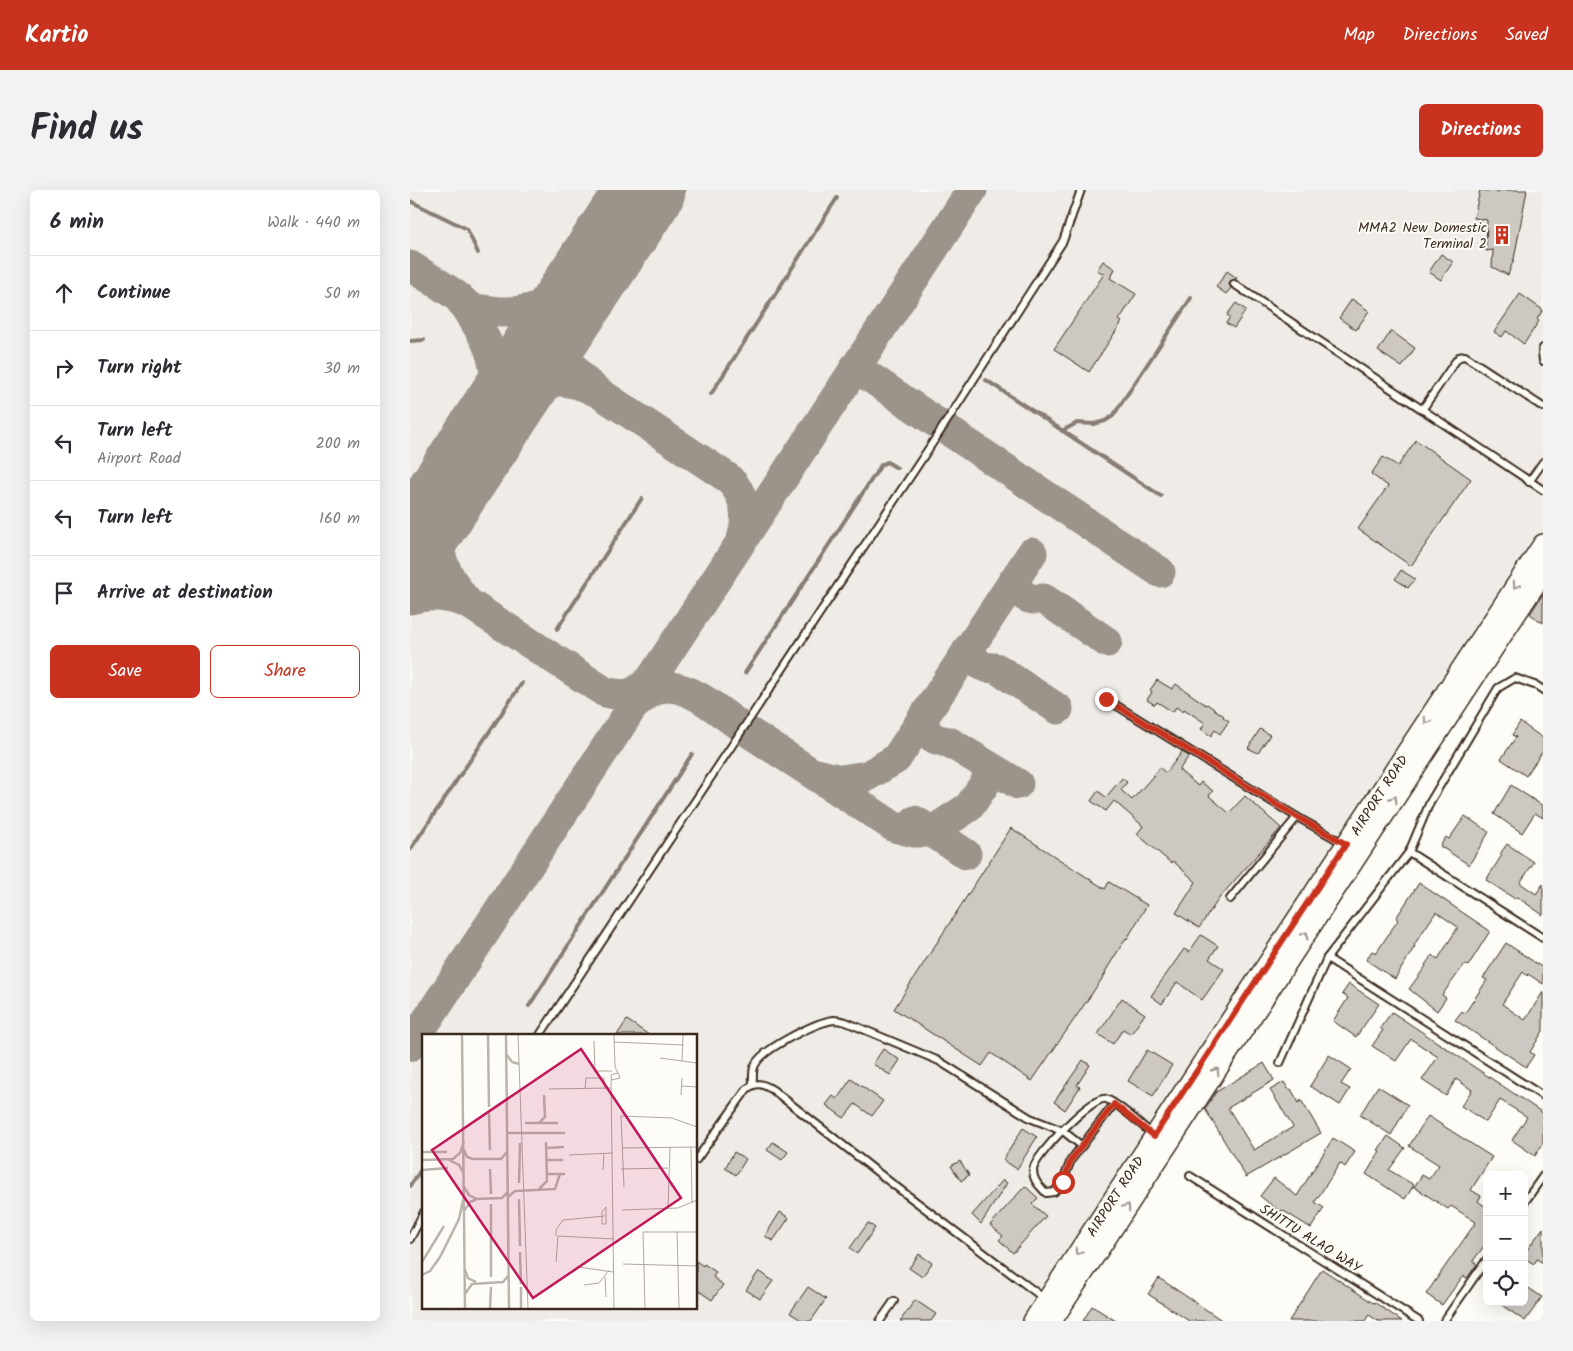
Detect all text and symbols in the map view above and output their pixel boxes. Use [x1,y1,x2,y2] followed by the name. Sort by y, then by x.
[25,16,88,55] text: Kartio
[1343,21,1375,50] text: Map
[1403,21,1477,50] text: Directions
[1505,21,1548,50] text: Saved
[30,102,143,158] text: Find us
[1419,104,1543,157] button: Directions
[50,206,104,239] text: 6 min
[267,210,360,235] text: Walk · 440 m
[1358,217,1487,255] place label: MMA2 New Domestic Terminal 2
[1491,224,1513,246] building icon: MMA2 New Domestic Terminal 2
[97,278,170,308] text: Continue
[50,279,78,307] icon: ahead
[324,281,360,306] text: 50 m
[97,353,182,383] text: Turn right
[50,354,78,382] icon: right
[324,356,360,381] text: 30 m
[97,416,172,446] text: Turn left
[50,429,78,457] icon: left
[316,431,360,456] text: 200 m
[97,446,181,471] text: Airport Road
[97,503,172,533] text: Turn left
[50,504,78,532] icon: left
[319,506,360,531] text: 160 m
[97,578,273,608] text: Arrive at destination
[50,579,78,607] icon: arrive
[1513,580,1522,589] one-way arrow
[50,645,200,698] button: Save
[210,645,360,698] button: Share
[1095,688,1118,711] route end
[1424,715,1433,725] one-way arrow
[1345,751,1414,840] street label: AIRPORT ROAD
[1388,796,1397,805] one-way arrow
[1299,932,1308,941] one-way arrow
[422,1034,698,1308] inset map
[1210,1067,1219,1077] one-way arrow
[1081,1152,1150,1241] street label: AIRPORT ROAD
[1052,1171,1075,1194] route start
[1483,1171,1528,1306] map controls
[1483,1171,1528,1216] button: +
[1255,1199,1366,1280] street label: SHITTU ALAO WAY
[1121,1203,1130,1213] one-way arrow
[1483,1216,1528,1261] button: −
[1075,1246,1085,1255] one-way arrow
[1483,1261,1528,1306] button: locate

